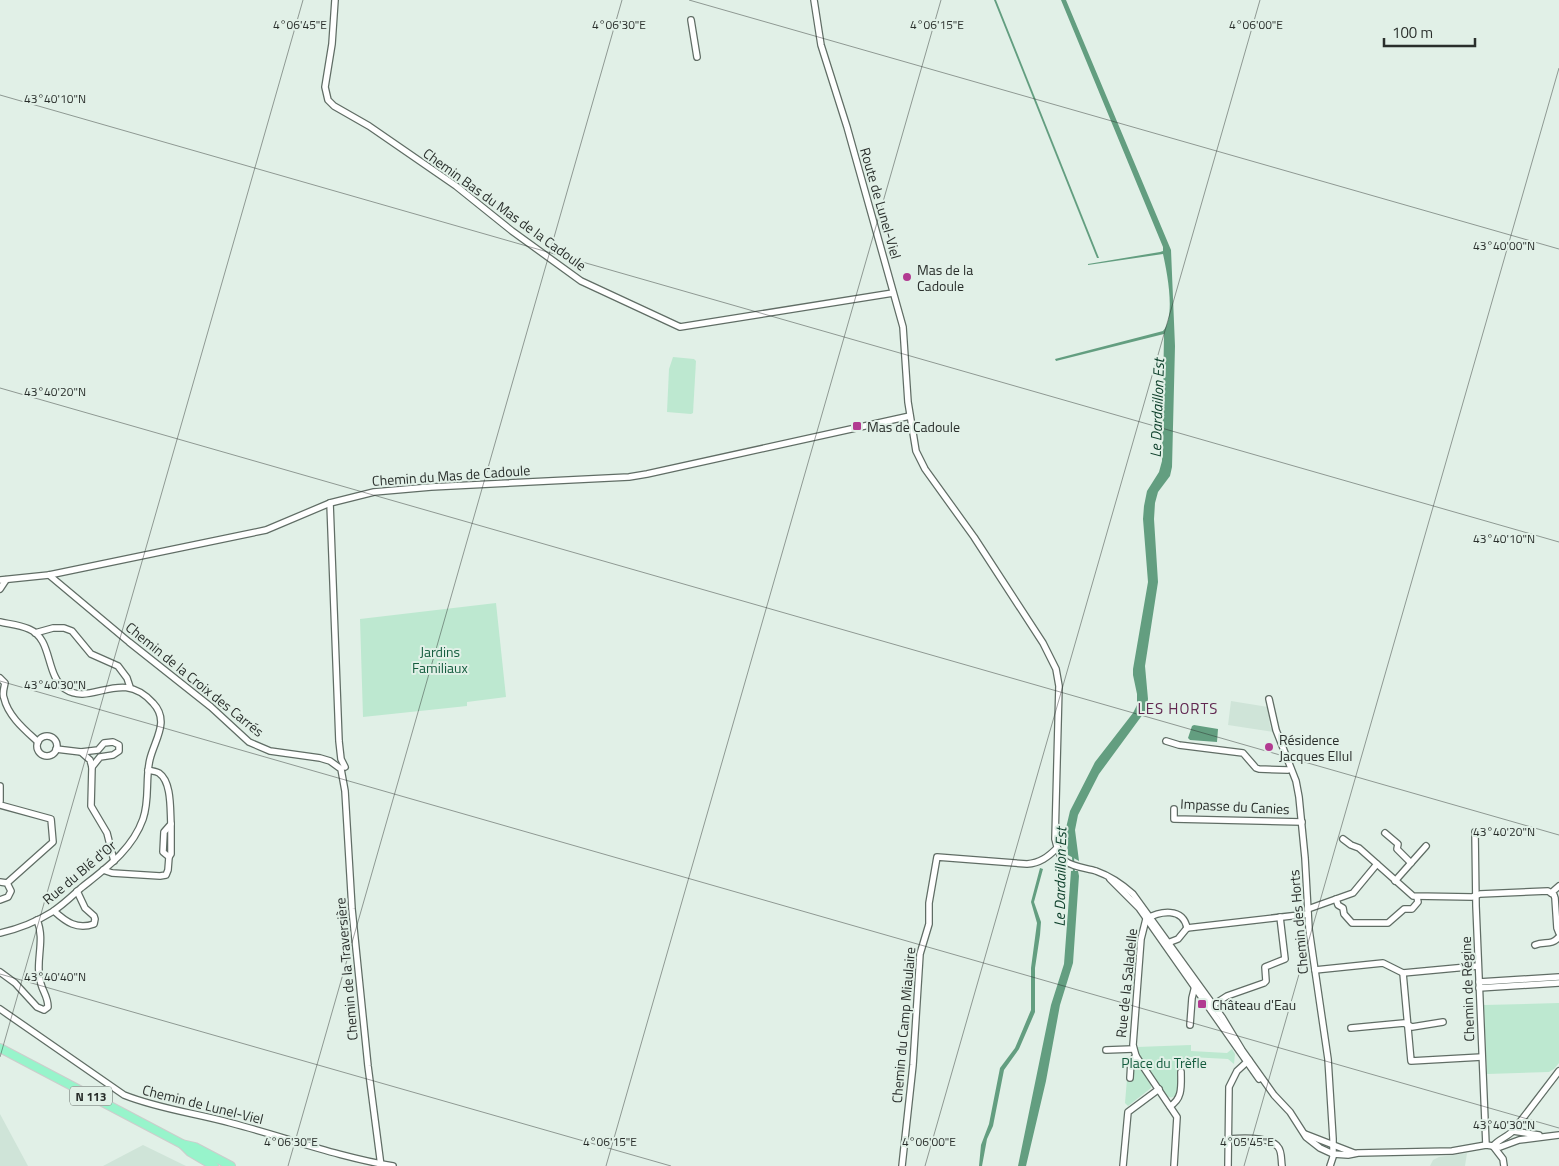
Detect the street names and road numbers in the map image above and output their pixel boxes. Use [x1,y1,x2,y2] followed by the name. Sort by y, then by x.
[419,143,591,275] street label: Chemin Bas du Mas de la Cadoule
[855,145,907,261] street label: Route de Lunel-Viel
[371,459,531,491] street label: Chemin du Mas de Cadoule
[121,617,269,741] street label: Chemin de la Croix des Carrés
[1180,793,1290,819] street label: Impasse du Canies
[38,835,121,909] street label: Rue du Blé d'Or
[1283,869,1313,975] street label: Chemin des Horts
[329,897,363,1041] street label: Chemin de la Traversière
[1110,927,1142,1039] street label: Rue de la Saladelle
[1455,936,1479,1042] street label: Chemin de Régine
[886,946,920,1104] street label: Chemin du Camp Miaulaire
[140,1079,266,1129] street label: Chemin de Lunel-Viel
[70,1086,112,1106] road number: N 113

